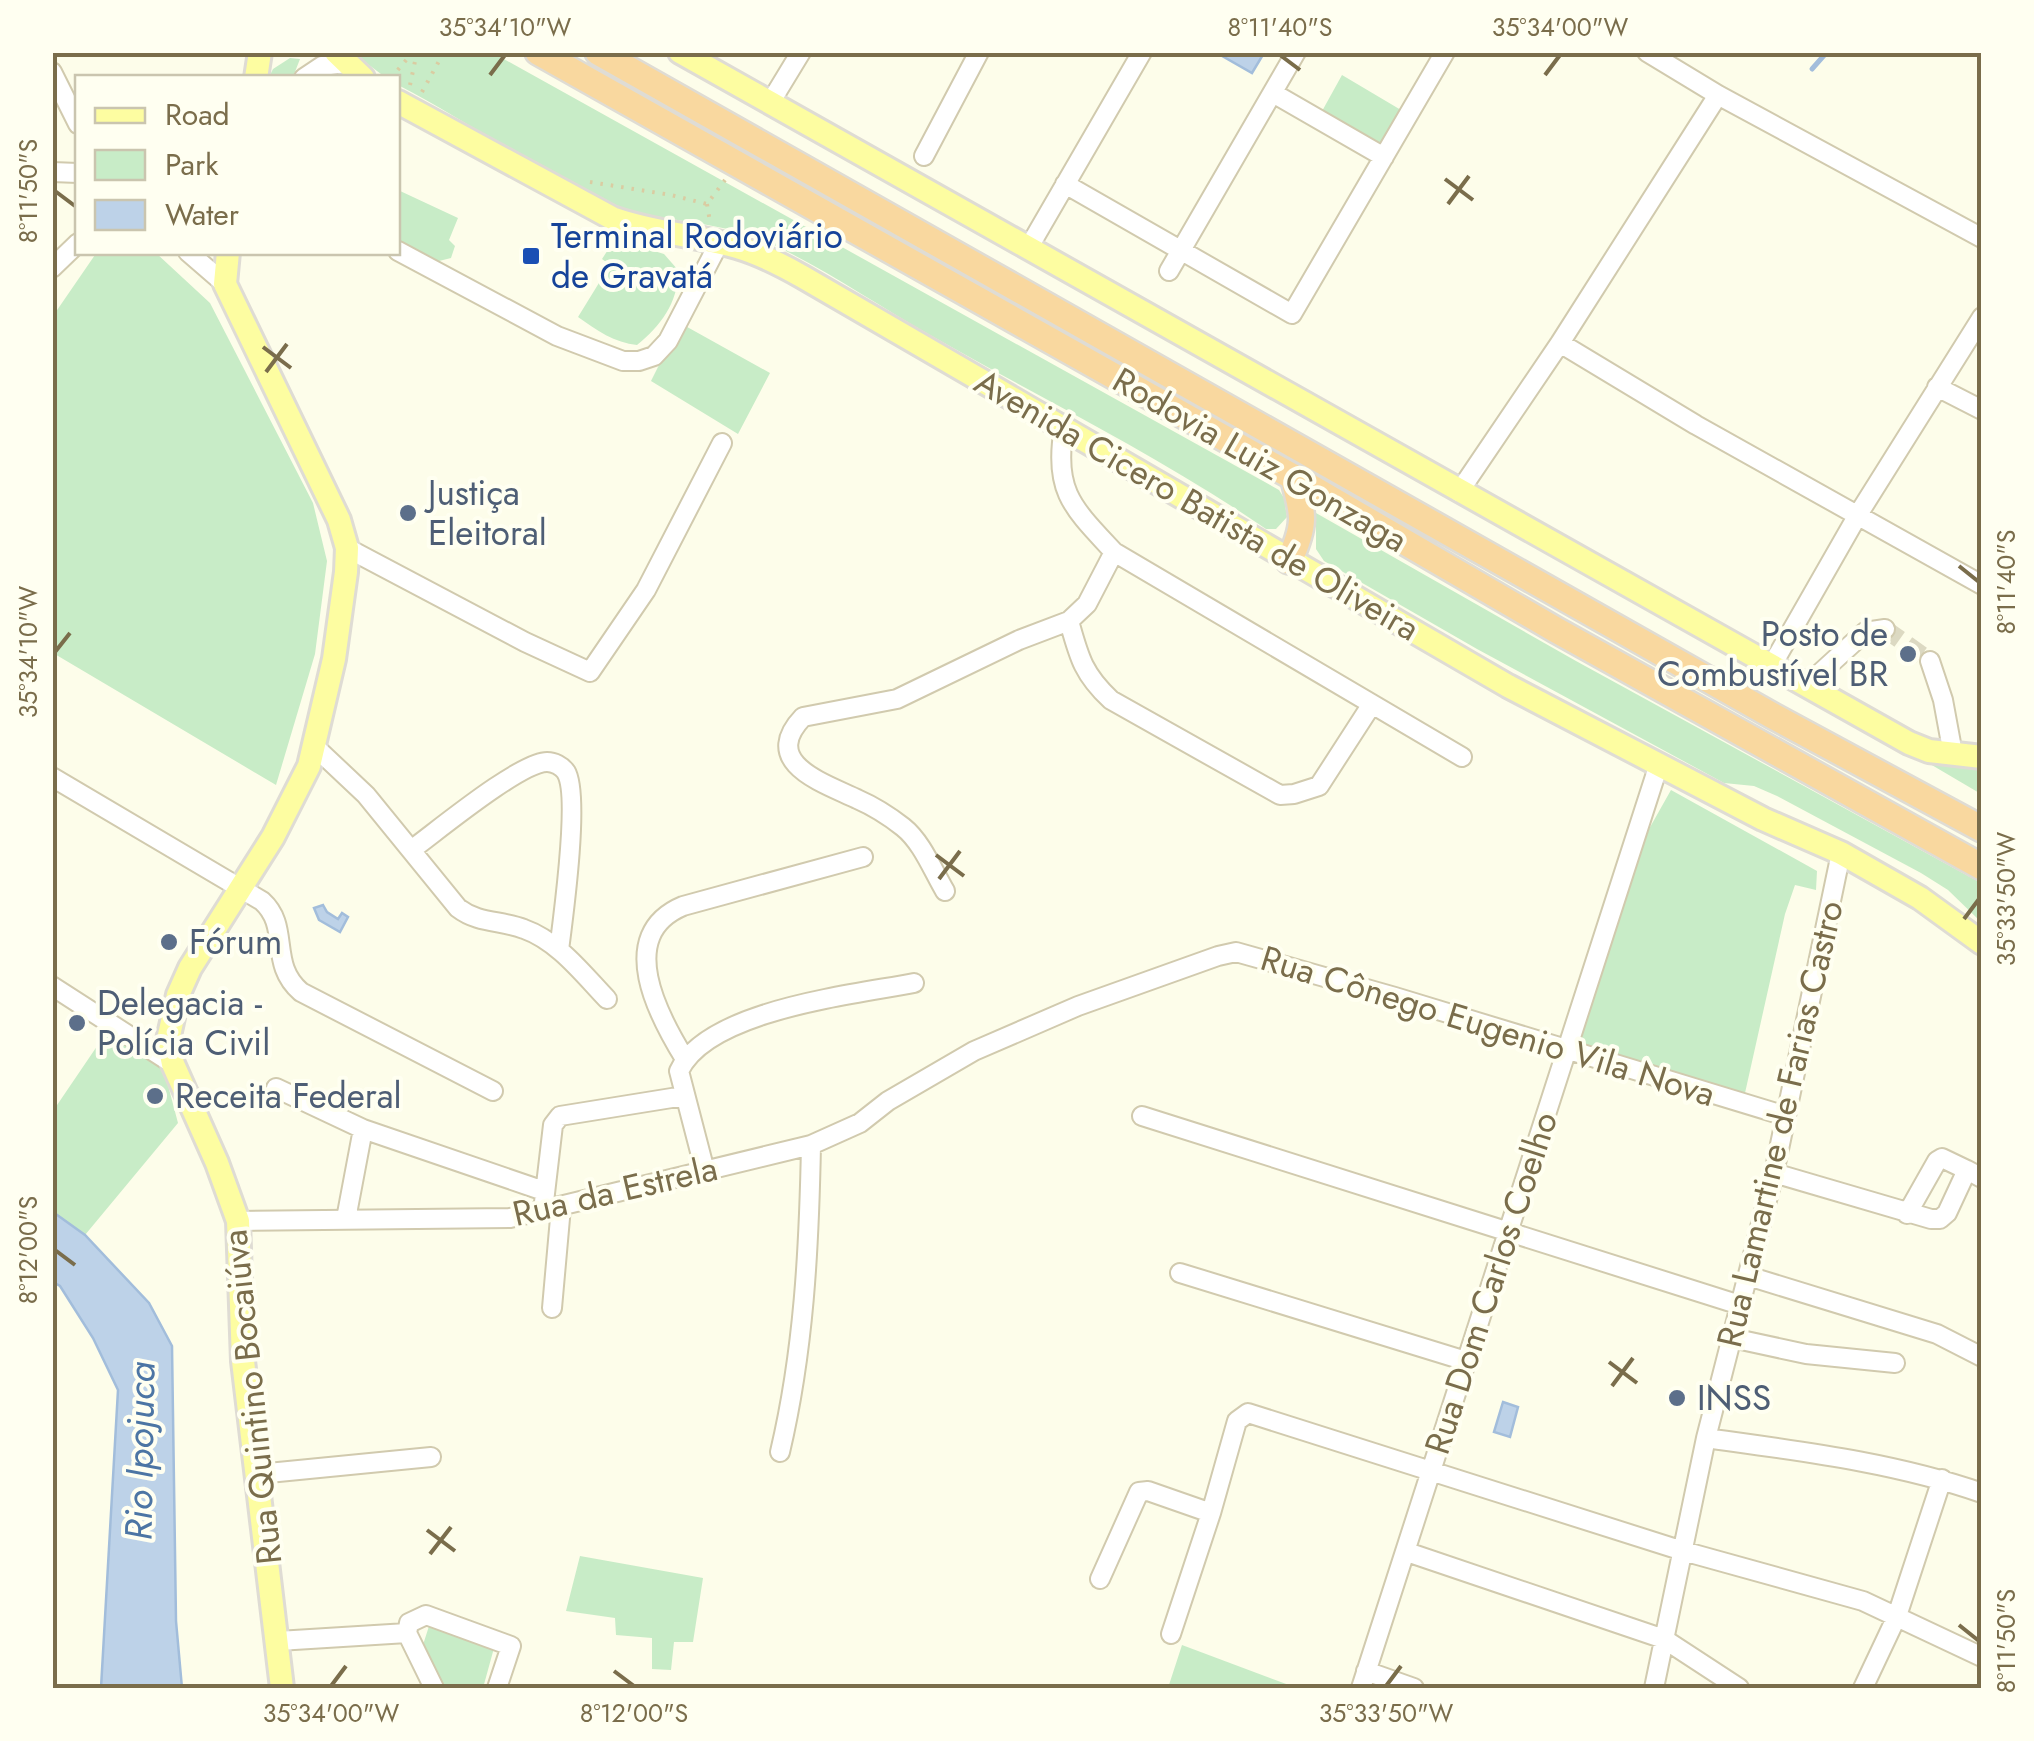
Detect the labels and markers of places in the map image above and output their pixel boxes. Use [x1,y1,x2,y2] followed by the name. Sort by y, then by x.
[551,211,843,301] place label: Terminal Rodoviário de Gravatá
[520,245,542,267] marker: Terminal Rodoviário de Gravatá
[424,468,547,558] place label: Justiça Eleitoral
[397,502,419,524] marker: Justiça Eleitoral
[1657,609,1888,699] place label: Posto de Combustível BR
[1897,643,1919,665] marker: Posto de Combustível BR
[189,917,282,967] place label: Fórum
[158,931,180,953] marker: Fórum
[97,978,270,1068] place label: Delegacia - Polícia Civil
[66,1012,88,1034] marker: Delegacia - Polícia Civil
[175,1071,402,1121] place label: Receita Federal
[144,1085,166,1107] marker: Receita Federal
[1697,1373,1771,1423] place label: INSS
[1666,1387,1688,1409] marker: INSS

